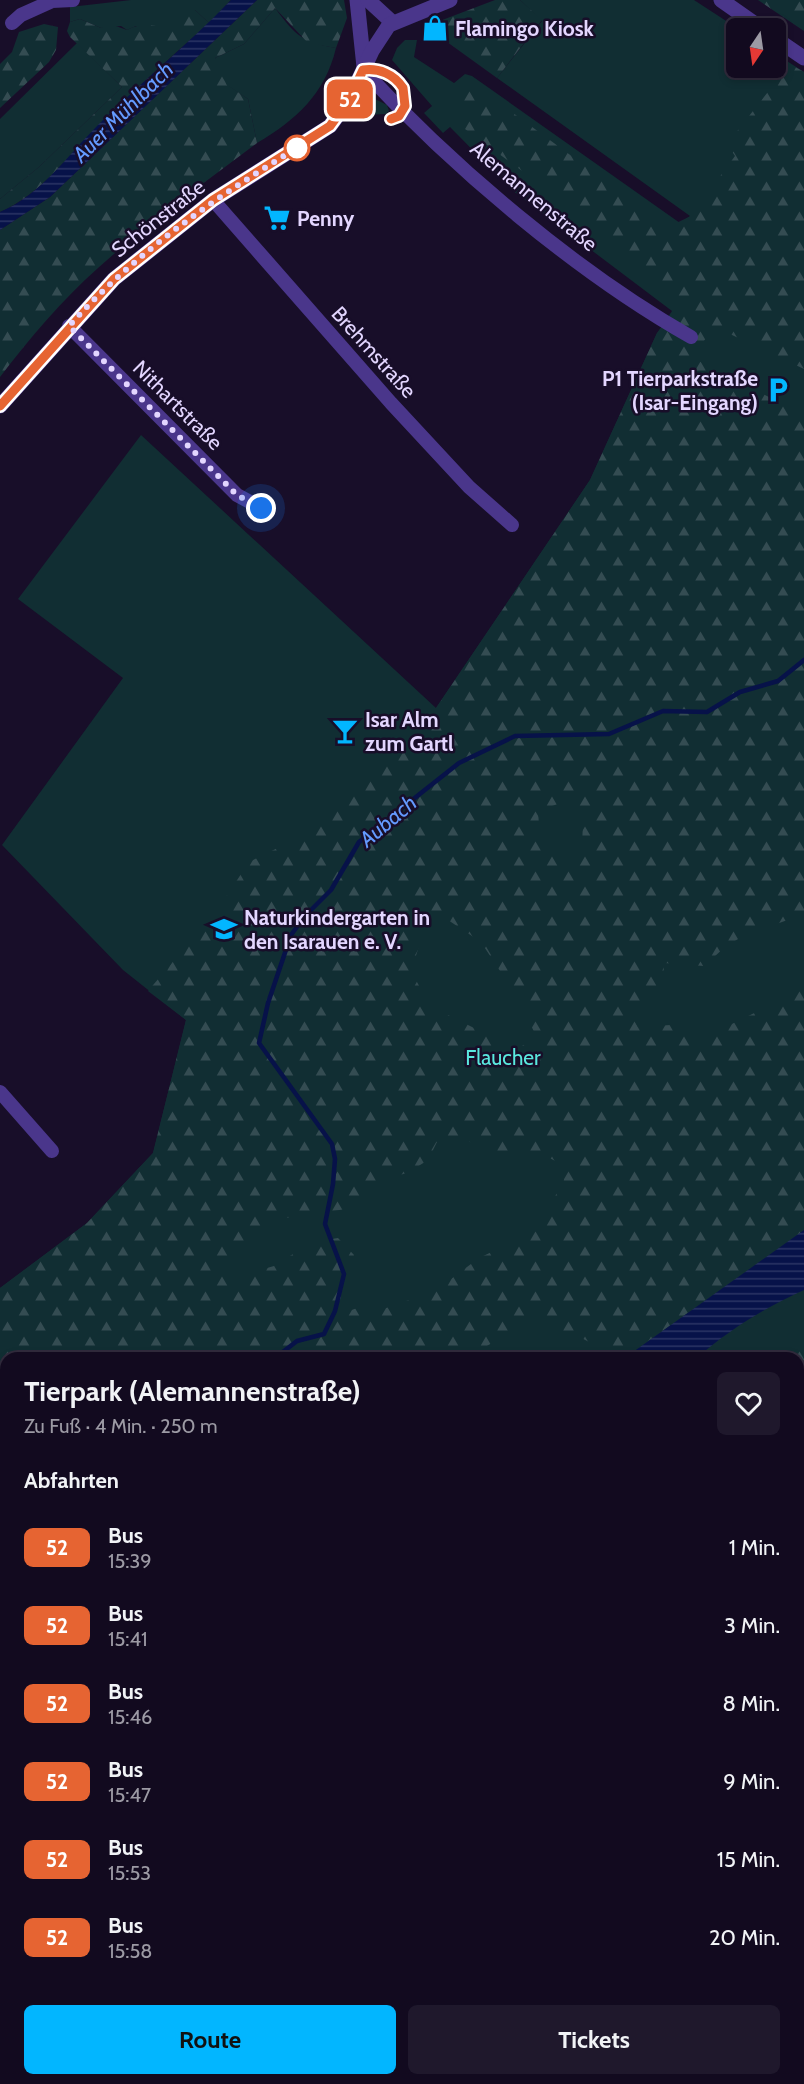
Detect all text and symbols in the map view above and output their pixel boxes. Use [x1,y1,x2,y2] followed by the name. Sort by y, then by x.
[420,13,450,43] shop icon: Flamingo Kiosk
[455,16,595,41] place label: Flamingo Kiosk
[726,18,786,78] north arrow
[726,18,786,78] map controls
[66,56,179,169] water label: Auer Mühlbach
[323,80,377,118] line badge: 52
[339,87,361,112] text: 52
[284,135,310,161] unlabelled marker
[465,136,603,257] street label: Alemannenstraße
[106,174,210,262] street label: Schönstraße
[262,203,292,233] supermarket icon: Penny
[297,206,355,231] place label: Penny
[326,301,422,403] street label: Brehmstraße
[128,355,228,455] street label: Nithartstraße
[602,366,758,415] place label: P1 Tierparkstraße (Isar-Eingang)
[763,375,793,405] parking icon: P1 Tierparkstraße (Isar-Eingang)
[246,493,276,523] your location
[365,707,454,756] place label: Isar Alm zum Gartl
[330,716,360,746] bar icon: Isar Alm zum Gartl
[353,789,422,853] water label: Aubach
[244,905,430,954] place label: Naturkindergarten in den Isarauen e. V.
[209,914,239,944] school or university icon: Naturkindergarten in den Isarauen e. V.
[465,1045,541,1070] park label: Flaucher
[717,1372,780,1435] button: heart
[24,1374,361,1408] text: Tierpark (Alemannenstraße)
[24,1414,218,1438] text: Zu Fuß · 4 Min. · 250 m
[24,1467,119,1494] text: Abfahrten
[108,1522,143,1549] text: Bus
[729,1534,780,1561] text: 1 Min.
[46,1535,68,1560] text: 52
[108,1549,152,1573] text: 15:39
[108,1600,143,1627] text: Bus
[724,1612,780,1639] text: 3 Min.
[46,1613,68,1638] text: 52
[108,1627,148,1651] text: 15:41
[108,1678,143,1705] text: Bus
[723,1690,780,1717] text: 8 Min.
[46,1691,68,1716] text: 52
[108,1705,152,1729] text: 15:46
[108,1756,143,1783] text: Bus
[723,1768,780,1795] text: 9 Min.
[46,1769,68,1794] text: 52
[108,1783,151,1807] text: 15:47
[108,1834,143,1861] text: Bus
[717,1846,780,1873] text: 15 Min.
[46,1847,68,1872] text: 52
[108,1861,151,1885] text: 15:53
[108,1912,143,1939] text: Bus
[709,1924,780,1951] text: 20 Min.
[46,1925,68,1950] text: 52
[108,1939,152,1963] text: 15:58
[24,2005,396,2074] button: Route
[408,2005,780,2074] button: Tickets

